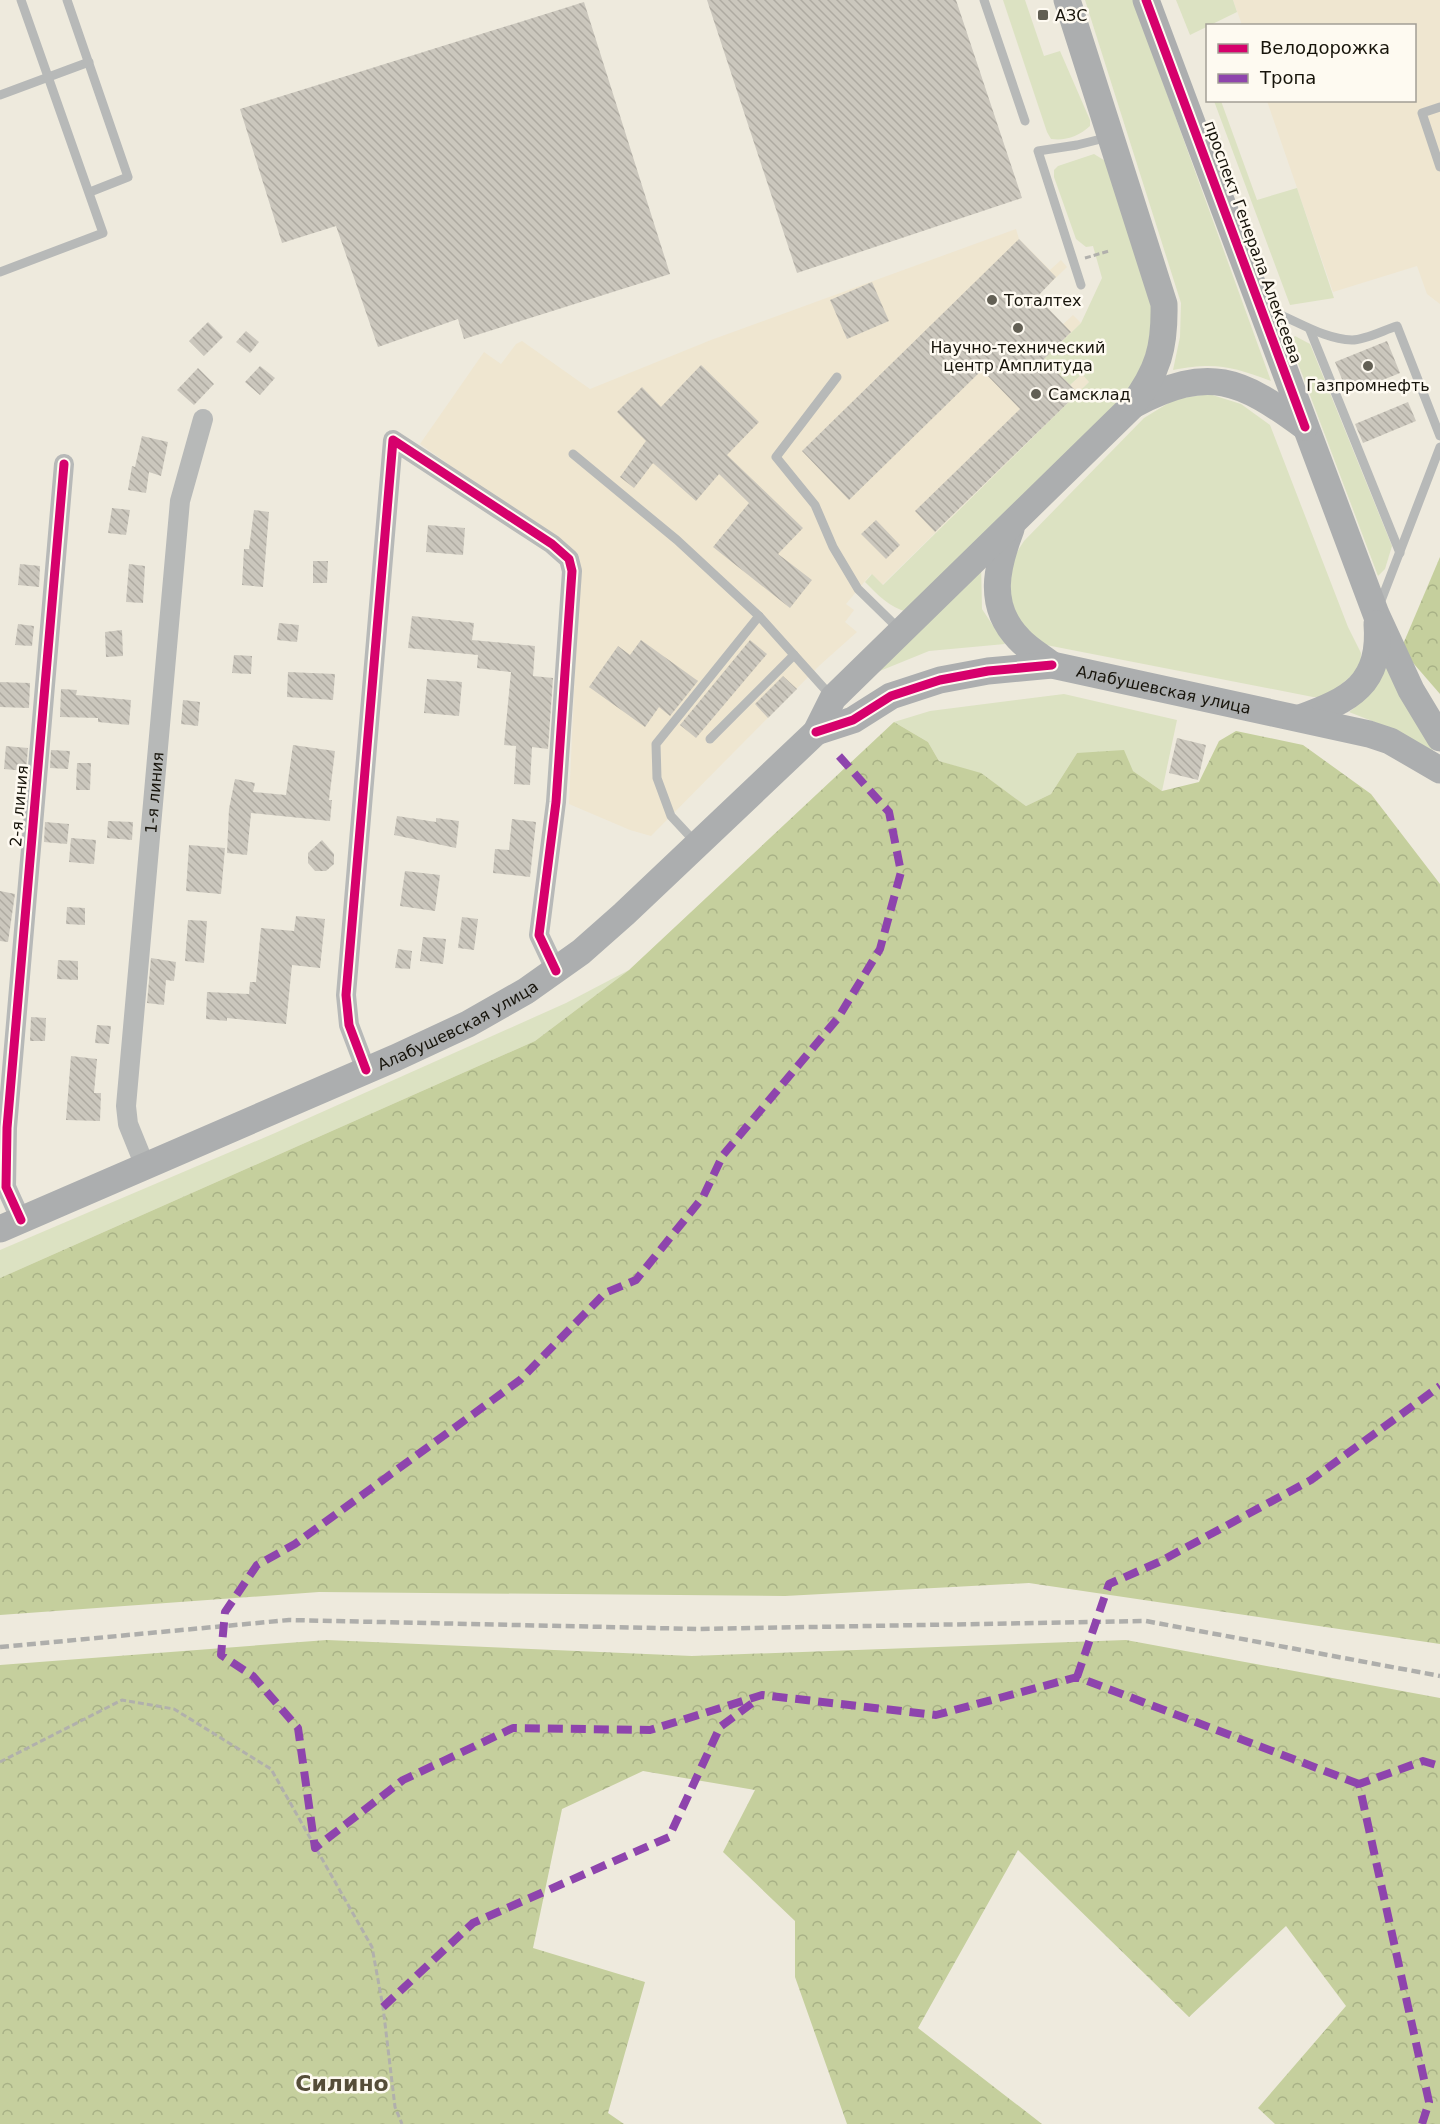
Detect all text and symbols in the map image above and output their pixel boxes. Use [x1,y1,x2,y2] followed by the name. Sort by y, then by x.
[1055,6,1087,25] place label: АЗС
[1036,8,1050,22] marker: АЗС
[1206,24,1416,102] legend
[1260,37,1390,58] text: Велодорожка
[1259,67,1316,88] text: Тропа
[1200,118,1306,366] street label: проспект Генерала Алексеева
[1003,291,1082,310] place label: Тоталтех
[985,293,999,307] marker: Тоталтех
[1011,321,1025,335] marker: Научно-технический центр Амплитуда
[931,338,1105,375] place label: Научно-технический центр Амплитуда
[1361,359,1375,373] marker: Газпромнефть
[1306,376,1430,395] place label: Газпромнефть
[1048,385,1131,404] place label: Самсклад
[1029,387,1043,401] marker: Самсклад
[1075,661,1253,718] street label: Алабушевская улица
[141,751,167,834] street label: 1-я линия
[6,764,32,848] street label: 2-я линия
[374,976,542,1074] street label: Алабушевская улица
[295,2071,389,2096] district label: Силино

